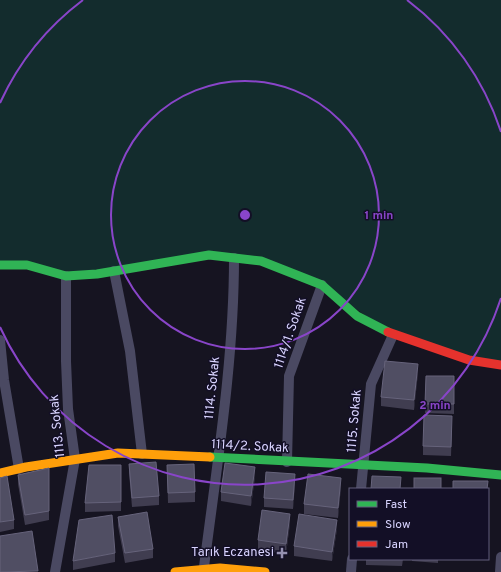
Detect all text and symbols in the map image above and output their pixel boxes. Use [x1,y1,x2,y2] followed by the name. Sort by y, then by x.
[238,208,252,222] centre of rings
[365,208,393,224] text: 1 min
[271,295,311,371] street label: 1114/1. Sokak
[202,356,224,420] street label: 1114. Sokak
[344,388,366,453] street label: 1115. Sokak
[47,394,69,458] street label: 1113. Sokak
[419,398,451,414] text: 2 min
[211,437,289,457] street label: 1114/2. Sokak
[349,488,489,560] legend
[385,497,407,513] text: Fast
[385,517,411,533] text: Slow
[385,537,408,553] text: Jam
[191,545,274,561] place label: Tarık Eczanesi
[277,548,287,558] marker: Tarık Eczanesi

